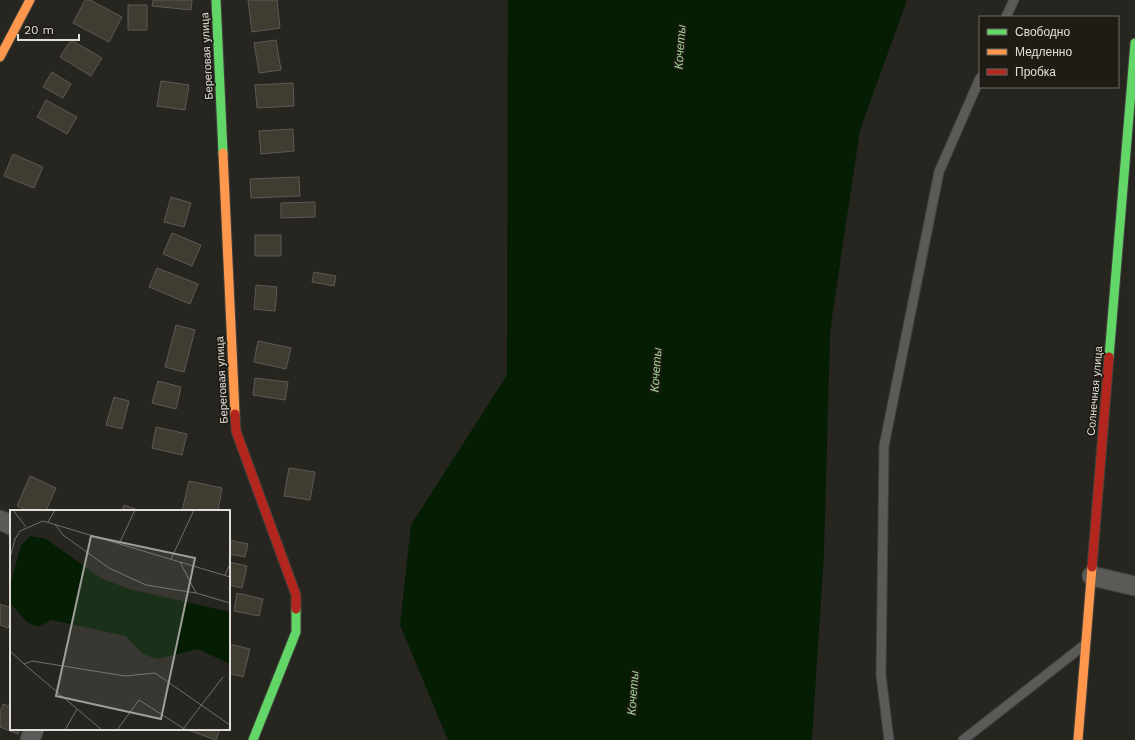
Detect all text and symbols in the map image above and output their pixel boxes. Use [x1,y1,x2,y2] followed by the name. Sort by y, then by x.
[198,11,216,100] street label: Береговая улица
[18,16,79,42] scale bar
[979,16,1119,88] legend
[24,23,54,37] text: 20 m
[671,24,689,70] water label: Кочеты
[1015,25,1070,39] text: Свободно
[1015,45,1072,59] text: Медленно
[1015,65,1056,79] text: Пробка
[213,335,231,424] street label: Береговая улица
[1085,345,1105,436] street label: Солнечная улица
[647,347,665,393] water label: Кочеты
[10,510,230,730] inset map
[624,670,642,716] water label: Кочеты

